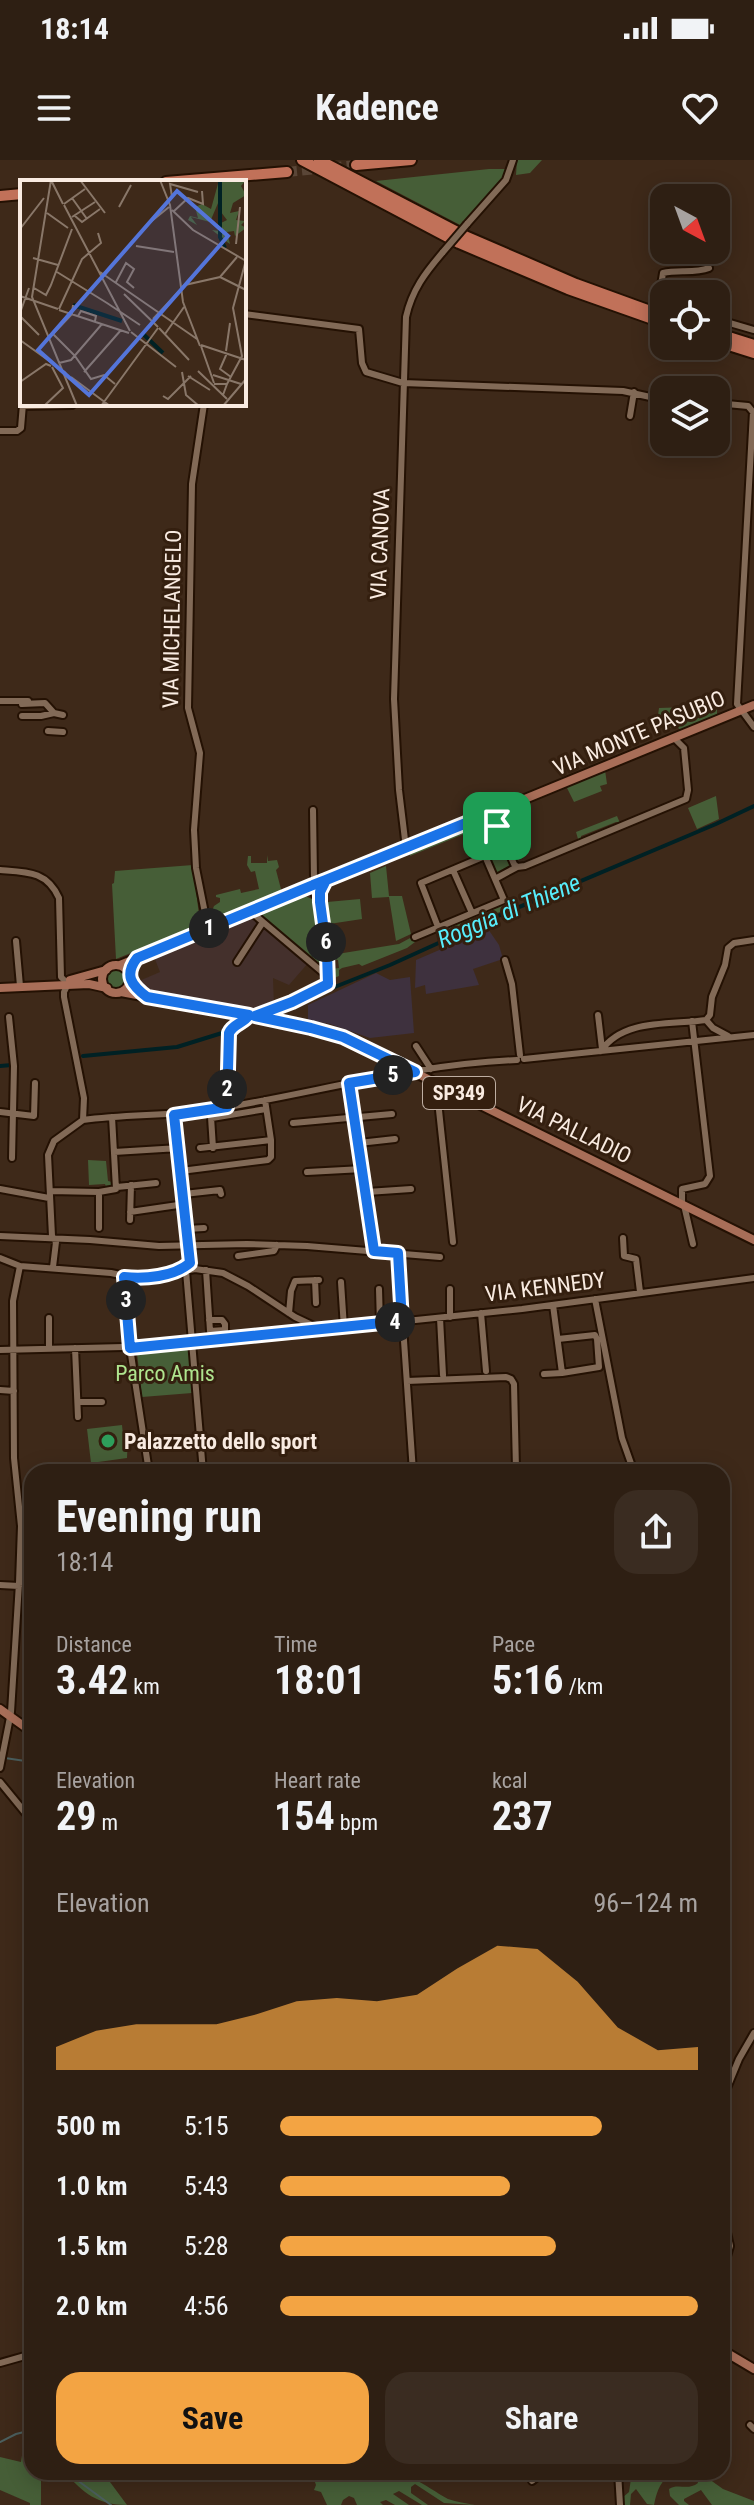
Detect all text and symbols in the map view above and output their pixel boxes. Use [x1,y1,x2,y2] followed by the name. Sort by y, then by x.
[40,11,109,46] text: 18:14
[32,86,76,130] icon: menu
[678,86,722,130] icon: heart
[315,87,439,129] text: Kadence
[20,180,246,406] inset map
[650,184,730,264] north arrow
[650,184,730,456] map controls
[650,280,730,360] button: locate
[650,376,730,456] button: layers
[366,487,394,600] street label: VIA CANOVA
[158,529,186,709] street label: VIA MICHELANGELO
[549,685,729,781] street label: VIA MONTE PASUBIO
[463,792,531,860] pin
[475,804,519,848] icon: arrive
[433,868,585,954] water label: Roggia di Thiene
[189,908,229,948] pin: 1
[203,915,215,940] text: 1
[306,922,346,962] pin: 6
[320,929,332,954] text: 6
[373,1055,413,1095] pin: 5
[387,1062,399,1087] text: 5
[207,1069,247,1109] pin: 2
[221,1076,233,1101] text: 2
[423,1077,495,1109] road number: SP349
[513,1092,635,1168] street label: VIA PALLADIO
[484,1267,607,1307] street label: VIA KENNEDY
[106,1280,146,1320] pin: 3
[120,1287,132,1312] text: 3
[375,1302,415,1342] pin: 4
[389,1309,401,1334] text: 4
[115,1361,215,1386] park label: Parco Amis
[124,1429,317,1454] place label: Palazzetto dello sport
[99,1432,117,1450] marker: Palazzetto dello sport
[614,1490,698,1574] button: share
[56,1491,262,1543] text: Evening run
[56,1547,113,1577] text: 18:14
[56,1632,132,1657] text: Distance
[274,1632,317,1657] text: Time
[492,1632,535,1657] text: Pace
[56,1657,128,1704] text: 3.42
[274,1657,366,1704] text: 18:01
[492,1657,564,1704] text: 5:16
[128,1674,160,1699] text: km
[564,1674,603,1699] text: /km
[56,1768,135,1793] text: Elevation
[274,1768,361,1793] text: Heart rate
[492,1768,527,1793] text: kcal
[56,1793,96,1840] text: 29
[274,1793,335,1840] text: 154
[492,1793,553,1840] text: 237
[96,1810,118,1835] text: m
[335,1810,378,1835] text: bpm
[56,1888,150,1918] text: Elevation
[593,1888,698,1918] text: 96–124 m
[56,2111,121,2141] text: 500 m
[184,2111,229,2141] text: 5:15
[56,2171,128,2201] text: 1.0 km
[184,2171,229,2201] text: 5:43
[56,2231,128,2261] text: 1.5 km
[184,2231,229,2261] text: 5:28
[56,2291,128,2321] text: 2.0 km
[184,2291,229,2321] text: 4:56
[56,2372,369,2464] button: Save
[385,2372,698,2464] button: Share

